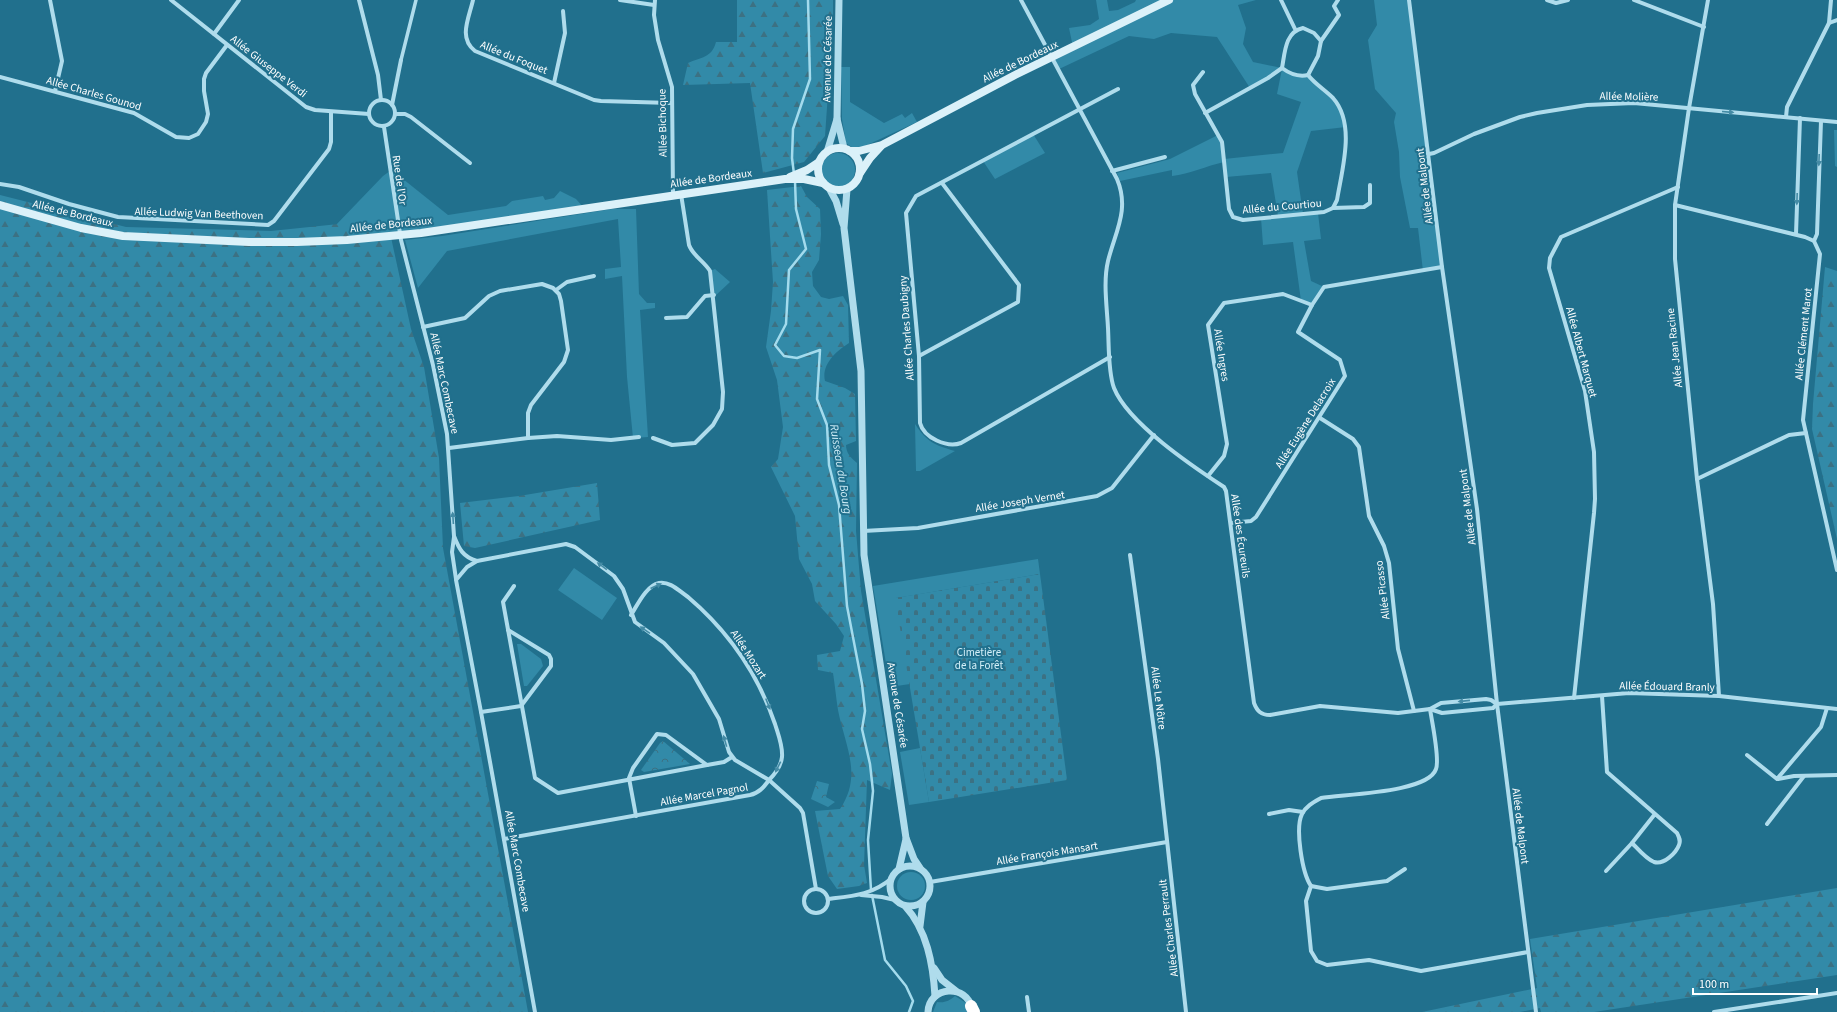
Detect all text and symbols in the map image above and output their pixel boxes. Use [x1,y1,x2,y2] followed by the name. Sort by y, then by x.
[819,15,836,102] street label: Avenue de Césarée
[227,32,310,101] street label: Allée Giuseppe Verdi
[478,37,550,78] street label: Allée du Foquet
[980,37,1061,86] street label: Allée de Bordeaux
[45,73,143,114] street label: Allée Charles Gounod
[654,88,671,157] street label: Allée Bichoque
[1599,88,1659,105] street label: Allée Molière
[1722,108,1734,115] one-way arrow
[1412,147,1437,225] street label: Allée de Malpont
[389,154,410,206] street label: Rue de l'Or
[1816,154,1823,166] one-way arrow
[669,165,753,192] street label: Allée de Bordeaux
[1794,193,1800,206] one-way arrow
[31,196,115,231] street label: Allée de Bordeaux
[1242,196,1322,217] street label: Allée du Courtiou
[134,204,264,223] street label: Allée Ludwig Van Beethoven
[349,213,433,236] street label: Allée de Bordeaux
[895,275,918,381] street label: Allée Charles Daubigny
[1791,287,1816,381] street label: Allée Clément Marot
[1562,305,1601,399] street label: Allée Albert Marquet
[1663,307,1686,389] street label: Allée Jean Racine
[1210,328,1233,383] street label: Allée Ingres
[426,331,463,436] street label: Allée Marc Combecave
[1272,375,1339,471] street label: Allée Eugène Delacroix
[825,423,856,515] water label: Ruisseau du Bourg
[1455,468,1480,546] street label: Allée de Malpont
[974,487,1066,516] street label: Allée Joseph Vernet
[1227,493,1254,580] street label: Allée des Écureuils
[449,512,456,524] one-way arrow
[1371,560,1394,620] street label: Allée Picasso
[597,562,608,570] one-way arrow
[650,582,662,589] one-way arrow
[640,626,650,634] one-way arrow
[727,627,770,682] street label: Allée Mozart
[955,645,1003,673] park label: Cimetière de la Forêt
[883,661,912,749] street label: Avenue de Césarée
[1147,666,1170,731] street label: Allée Le Nôtre
[1619,678,1715,695] street label: Allée Édouard Branly
[1457,697,1470,704] one-way arrow
[765,699,771,711] one-way arrow
[722,735,728,747] one-way arrow
[775,761,781,773] one-way arrow
[659,779,749,810] street label: Allée Marcel Pagnol
[1508,787,1533,865] street label: Allée de Malpont
[501,809,534,914] street label: Allée Marc Combecave
[995,838,1099,869] street label: Allée François Mansart
[1155,878,1182,978] street label: Allée Charles Perrault
[1693,970,1817,996] scale bar
[1699,976,1729,993] text: 100 m

